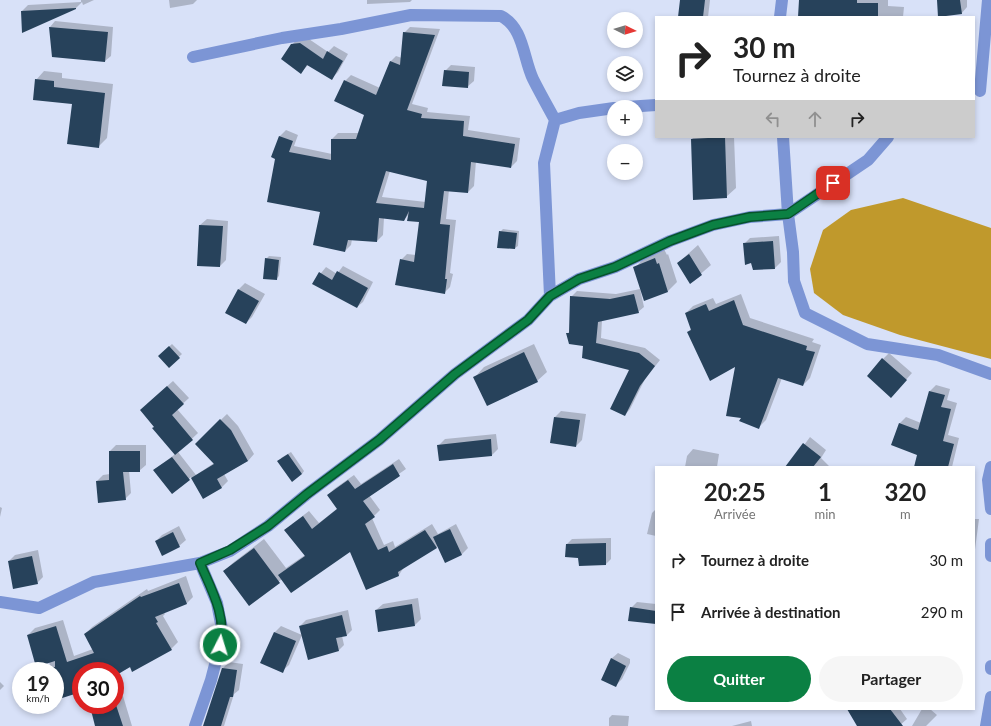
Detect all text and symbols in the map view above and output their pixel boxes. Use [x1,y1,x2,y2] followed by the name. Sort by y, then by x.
[607,12,643,48] north arrow
[607,12,643,180] map controls
[733,30,796,64] text: 30 m
[667,32,719,84] icon: right
[607,56,643,92] button: layers
[733,64,861,86] text: Tournez à droite
[607,100,643,136] button: +
[762,108,784,130] icon: left
[804,108,826,130] icon: ahead
[846,108,868,130] icon: right
[607,144,643,180] button: −
[816,166,850,200] pin
[822,172,844,194] icon: arrive
[704,477,766,506] text: 20:25
[818,477,832,506] text: 1
[884,477,926,506] text: 320
[714,506,756,522] text: Arrivée
[815,506,836,522] text: min
[900,506,911,522] text: m
[667,549,689,571] icon: right
[701,551,809,569] text: Tournez à droite
[929,551,963,569] text: 30 m
[667,601,689,623] icon: arrive
[701,603,840,621] text: Arrivée à destination
[921,603,963,621] text: 290 m
[199,624,241,666] position arrow
[667,656,811,702] button: Quitter
[819,656,963,702] button: Partager
[72,662,124,714] speed limit sign: 30
[26,671,50,695] text: 19
[26,692,50,704] text: km/h

